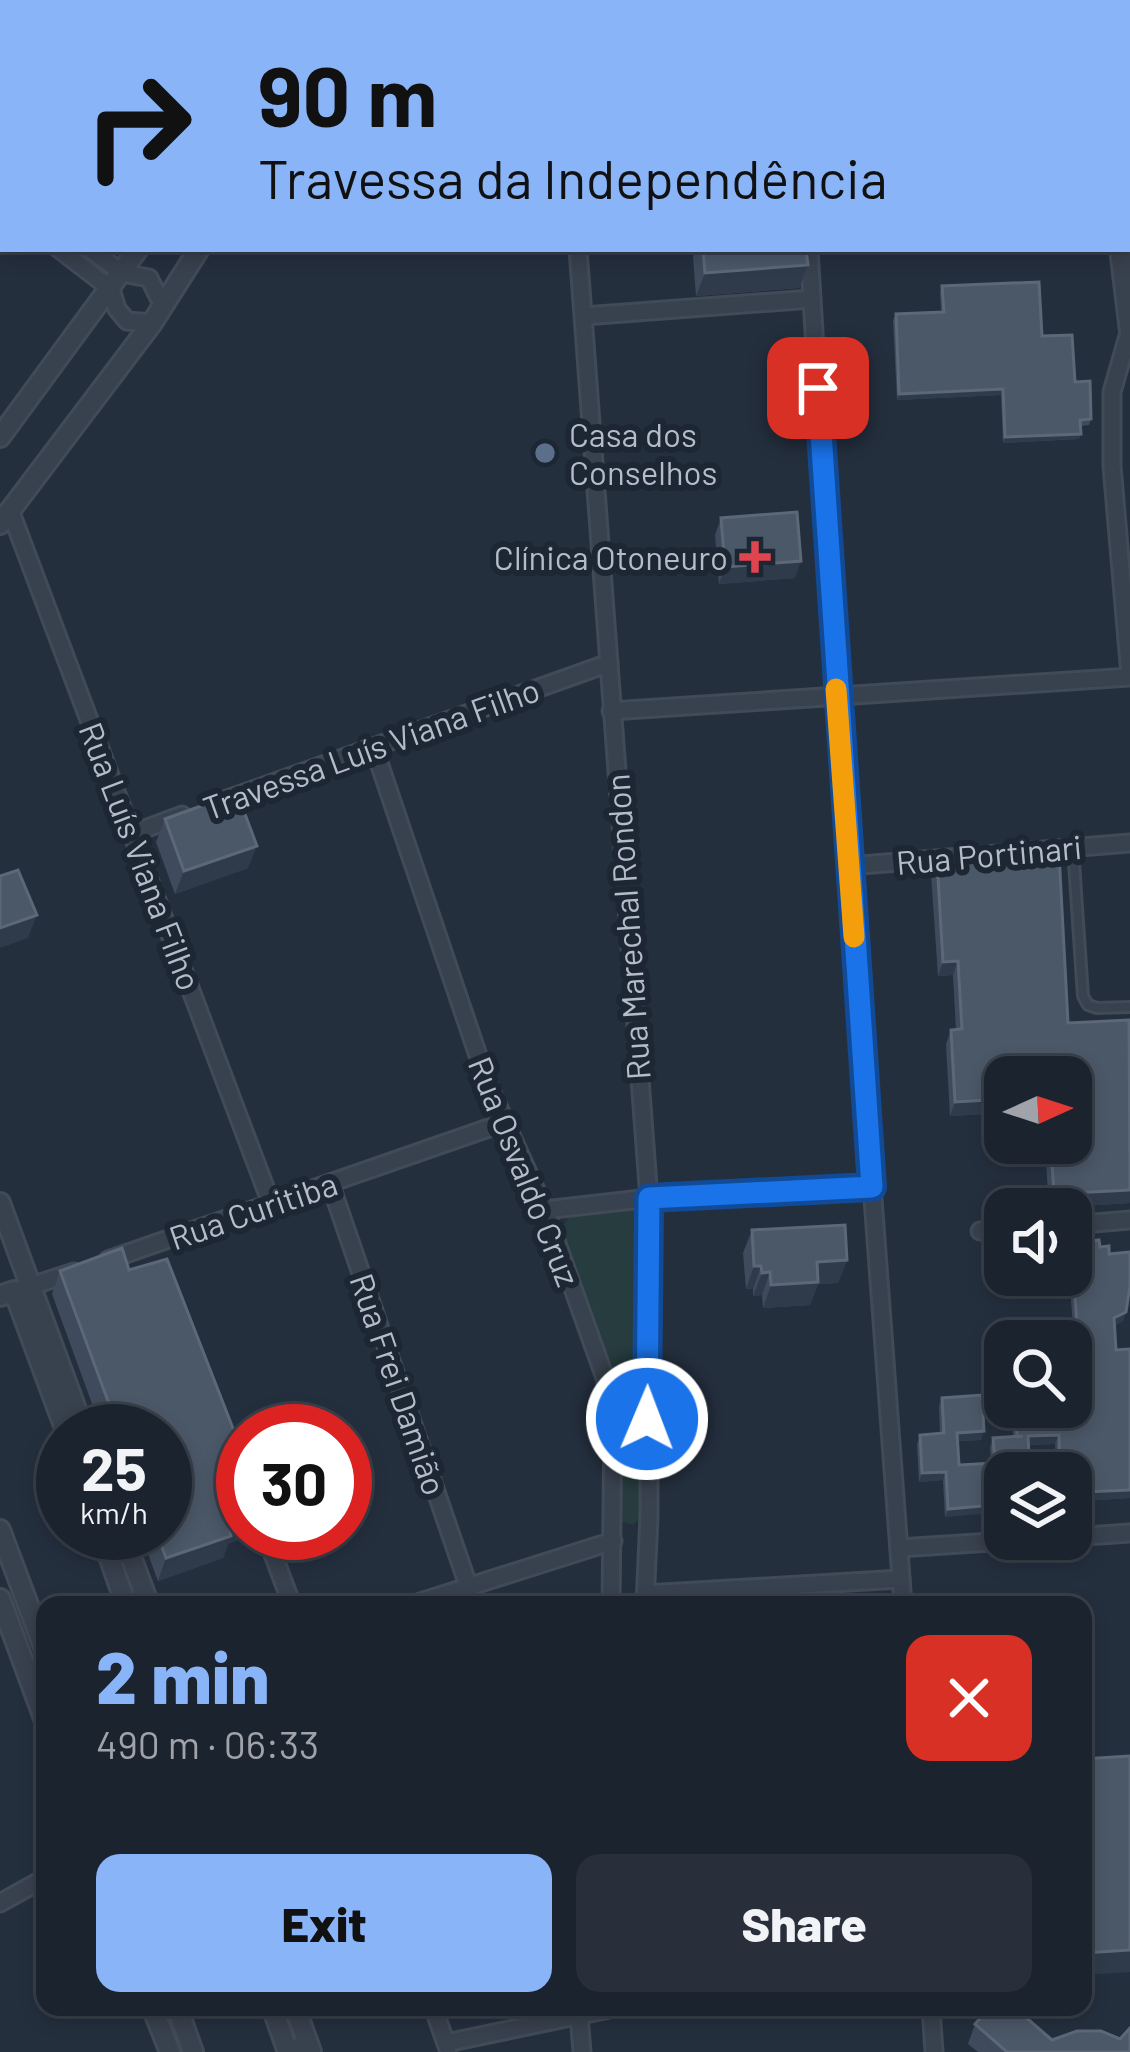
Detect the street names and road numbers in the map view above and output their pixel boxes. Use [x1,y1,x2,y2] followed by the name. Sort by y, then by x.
[197,669,545,827] street label: Travessa Luís Viana Filho
[72,716,210,996] street label: Rua Luís Viana Filho
[596,773,658,1081] street label: Rua Marechal Rondon
[894,826,1084,882] street label: Rua Portinari
[461,1051,589,1291] street label: Rua Osvaldo Cruz
[164,1163,342,1257] street label: Rua Curitiba
[342,1268,456,1500] street label: Rua Frei Damião

